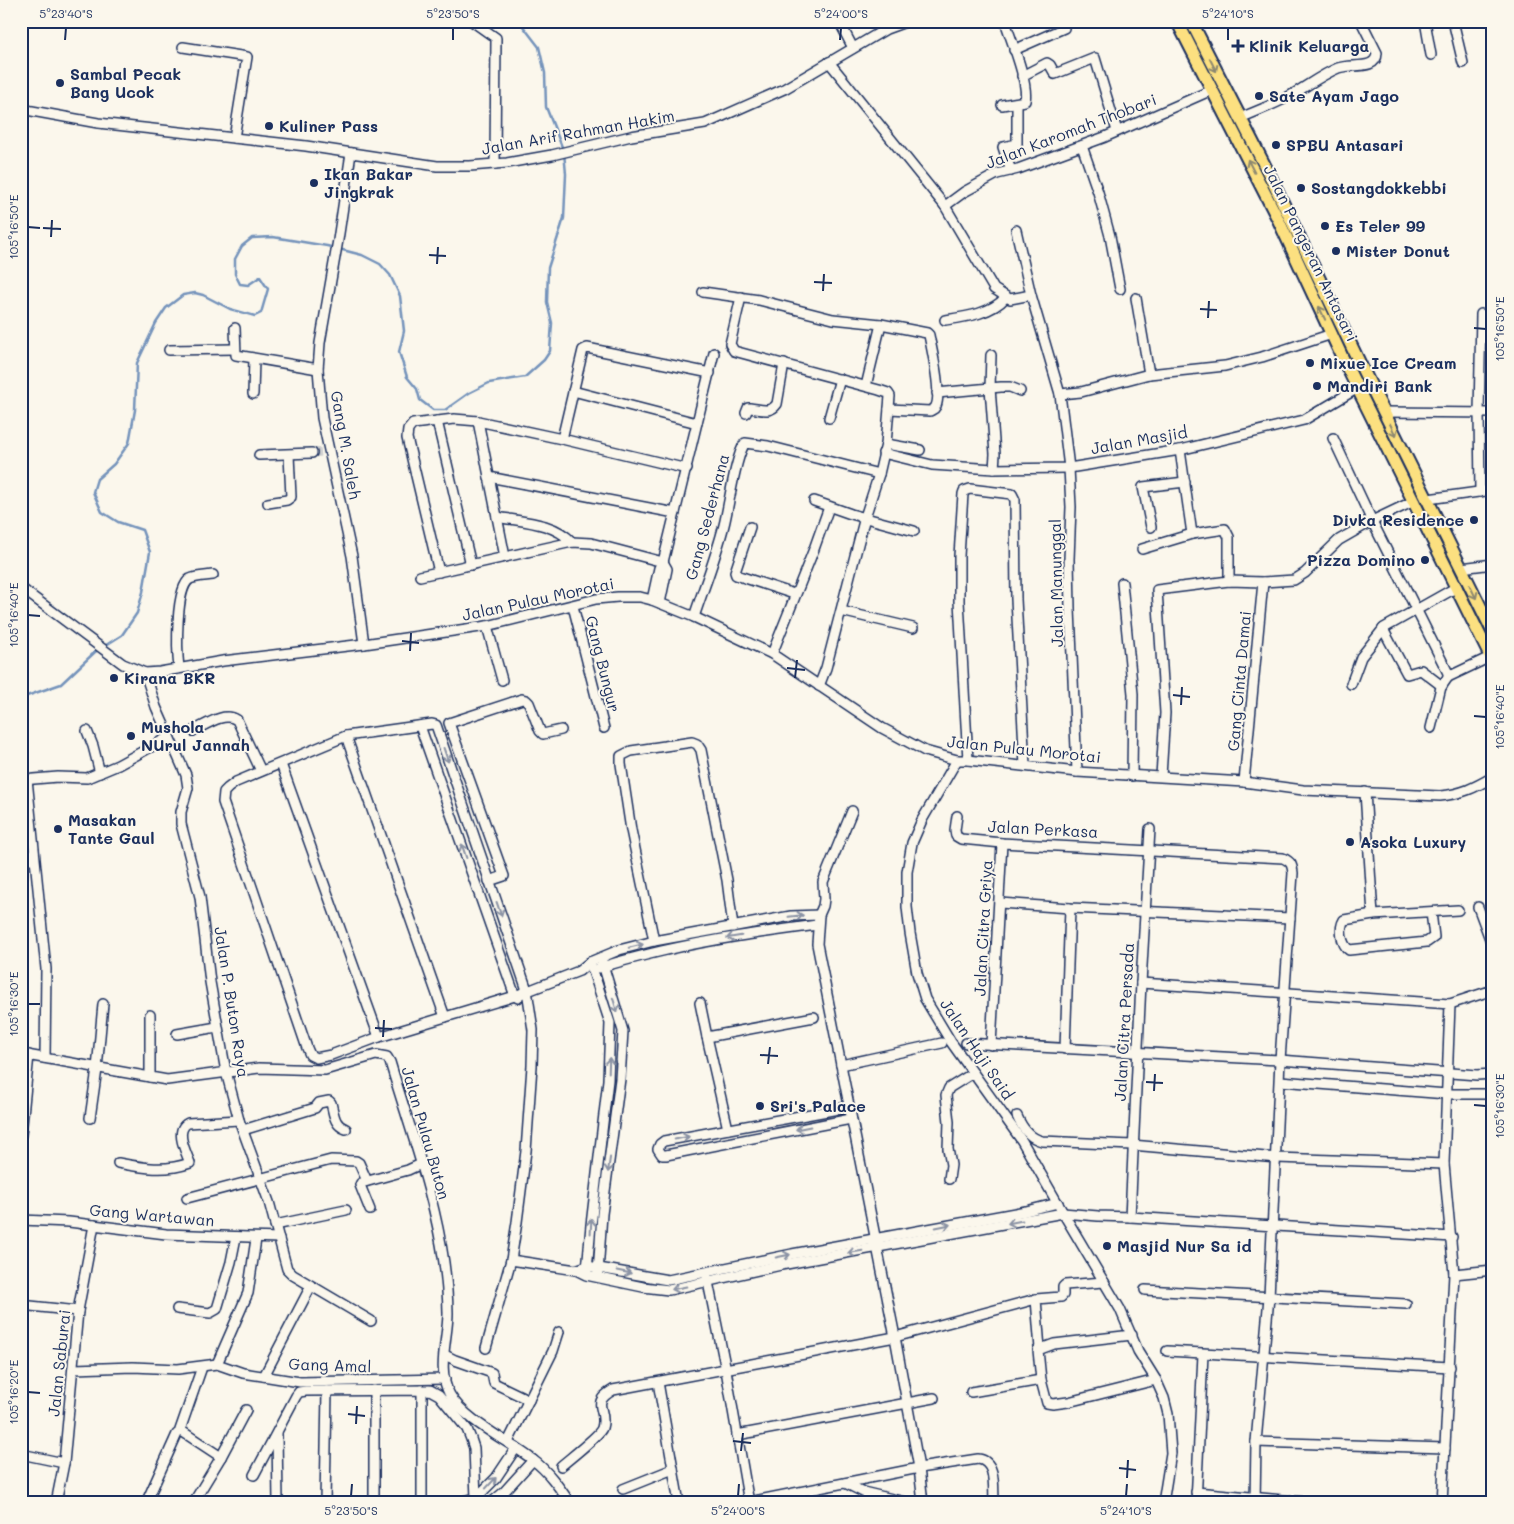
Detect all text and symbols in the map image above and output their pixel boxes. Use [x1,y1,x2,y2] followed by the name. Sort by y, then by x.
[39,5,93,21] text: 5°23'40"S
[426,5,480,21] text: 5°23'50"S
[814,5,868,21] text: 5°24'00"S
[1202,5,1254,21] text: 5°24'10"S
[1249,35,1369,56] place label: Klinik Keluarga
[1231,39,1245,53] marker: Klinik Keluarga
[1208,57,1218,72] one-way arrow
[70,63,181,102] place label: Sambal Pecak Bang Ucok
[54,77,66,89] marker: Sambal Pecak Bang Ucok
[1269,85,1399,106] place label: Sate Ayam Jago
[982,88,1159,173] street label: Jalan Karomah Thobari
[1253,90,1265,102] marker: Sate Ayam Jago
[480,104,676,159] street label: Jalan Arif Rahman Hakim
[279,115,378,136] place label: Kuliner Pass
[263,120,275,132] marker: Kuliner Pass
[1286,134,1404,155] place label: SPBU Antasari
[1270,139,1282,151] marker: SPBU Antasari
[1246,159,1256,174] one-way arrow
[1259,161,1363,345] street label: Jalan Pangeran Antasari
[324,163,413,202] place label: Ikan Bakar Jingkrak
[308,177,320,189] marker: Ikan Bakar Jingkrak
[1311,177,1447,198] place label: Sostangdokkebbi
[1295,182,1307,194] marker: Sostangdokkebbi
[5,194,21,260] text: 105°16'50"E
[1335,215,1426,236] place label: Es Teler 99
[1319,220,1331,232] marker: Es Teler 99
[1346,240,1450,261] place label: Mister Donut
[1330,245,1342,257] marker: Mister Donut
[1491,296,1507,362] text: 105°16'50"E
[1316,306,1326,321] one-way arrow
[1320,352,1457,373] place label: Mixue Ice Cream
[1304,357,1316,369] marker: Mixue Ice Cream
[1327,375,1432,396] place label: Mandiri Bank
[1311,380,1323,392] marker: Mandiri Bank
[327,389,366,501] street label: Gang M. Saleh
[1089,421,1189,458] street label: Jalan Masjid
[1389,422,1398,437] one-way arrow
[680,451,733,582] street label: Gang Sederhana
[1332,509,1464,530] place label: Divka Residence
[1468,514,1480,526] marker: Divka Residence
[1044,519,1067,647] street label: Jalan Manunggal
[1307,549,1415,570] place label: Pizza Domino
[1419,554,1431,566] marker: Pizza Domino
[460,572,616,625] street label: Jalan Pulau Morotai
[5,582,21,648] text: 105°16'40"E
[1468,584,1478,599] one-way arrow
[1222,610,1255,752] street label: Gang Cinta Damai
[581,613,626,714] street label: Gang Bungur
[124,667,215,688] place label: Kirana BKR
[108,672,120,684] marker: Kirana BKR
[1491,684,1507,750] text: 105°16'40"E
[141,716,250,755] place label: Mushola NUrul Jannah
[125,730,137,742] marker: Mushola NUrul Jannah
[946,730,1102,767] street label: Jalan Pulau Morotai
[442,747,451,763] one-way arrow
[68,809,155,848] place label: Masakan Tante Gaul
[987,815,1099,842] street label: Jalan Perkasa
[52,823,64,835] marker: Masakan Tante Gaul
[1360,831,1467,852] place label: Asoka Luxury
[1344,836,1356,848] marker: Asoka Luxury
[459,844,468,859] one-way arrow
[968,859,997,997] street label: Jalan Citra Griya
[495,901,504,916] one-way arrow
[787,911,803,921] one-way arrow
[210,925,255,1079] street label: Jalan P. Buton Raya
[727,933,743,943] one-way arrow
[628,941,644,950] one-way arrow
[1109,942,1138,1102] street label: Jalan Citra Persada
[5,971,21,1037] text: 105°16'30"E
[936,994,1019,1103] street label: Jalan Haji Said
[610,997,620,1013] one-way arrow
[604,1057,613,1073] one-way arrow
[397,1064,455,1202] street label: Jalan Pulau Buton
[1491,1073,1507,1139] text: 105°16'30"E
[770,1095,866,1116] place label: Sri's Palace
[754,1100,766,1112] marker: Sri's Palace
[796,1124,812,1134] one-way arrow
[674,1132,690,1142] one-way arrow
[604,1157,614,1173] one-way arrow
[89,1199,215,1230] street label: Gang Wartawan
[1007,1217,1023,1227] one-way arrow
[586,1219,595,1235] one-way arrow
[934,1220,950,1230] one-way arrow
[1117,1235,1252,1256] place label: Masjid Nur Sa id
[1101,1240,1113,1252] marker: Masjid Nur Sa id
[847,1247,863,1257] one-way arrow
[774,1250,790,1260] one-way arrow
[615,1268,631,1277] one-way arrow
[671,1284,687,1293] one-way arrow
[42,1308,75,1418] street label: Jalan Saburai
[288,1353,372,1376] street label: Gang Amal
[5,1359,21,1424] text: 105°16'20"E
[485,1476,497,1489] one-way arrow
[324,1502,378,1518] text: 5°23'50"S
[711,1502,765,1518] text: 5°24'00"S
[1100,1502,1152,1518] text: 5°24'10"S

